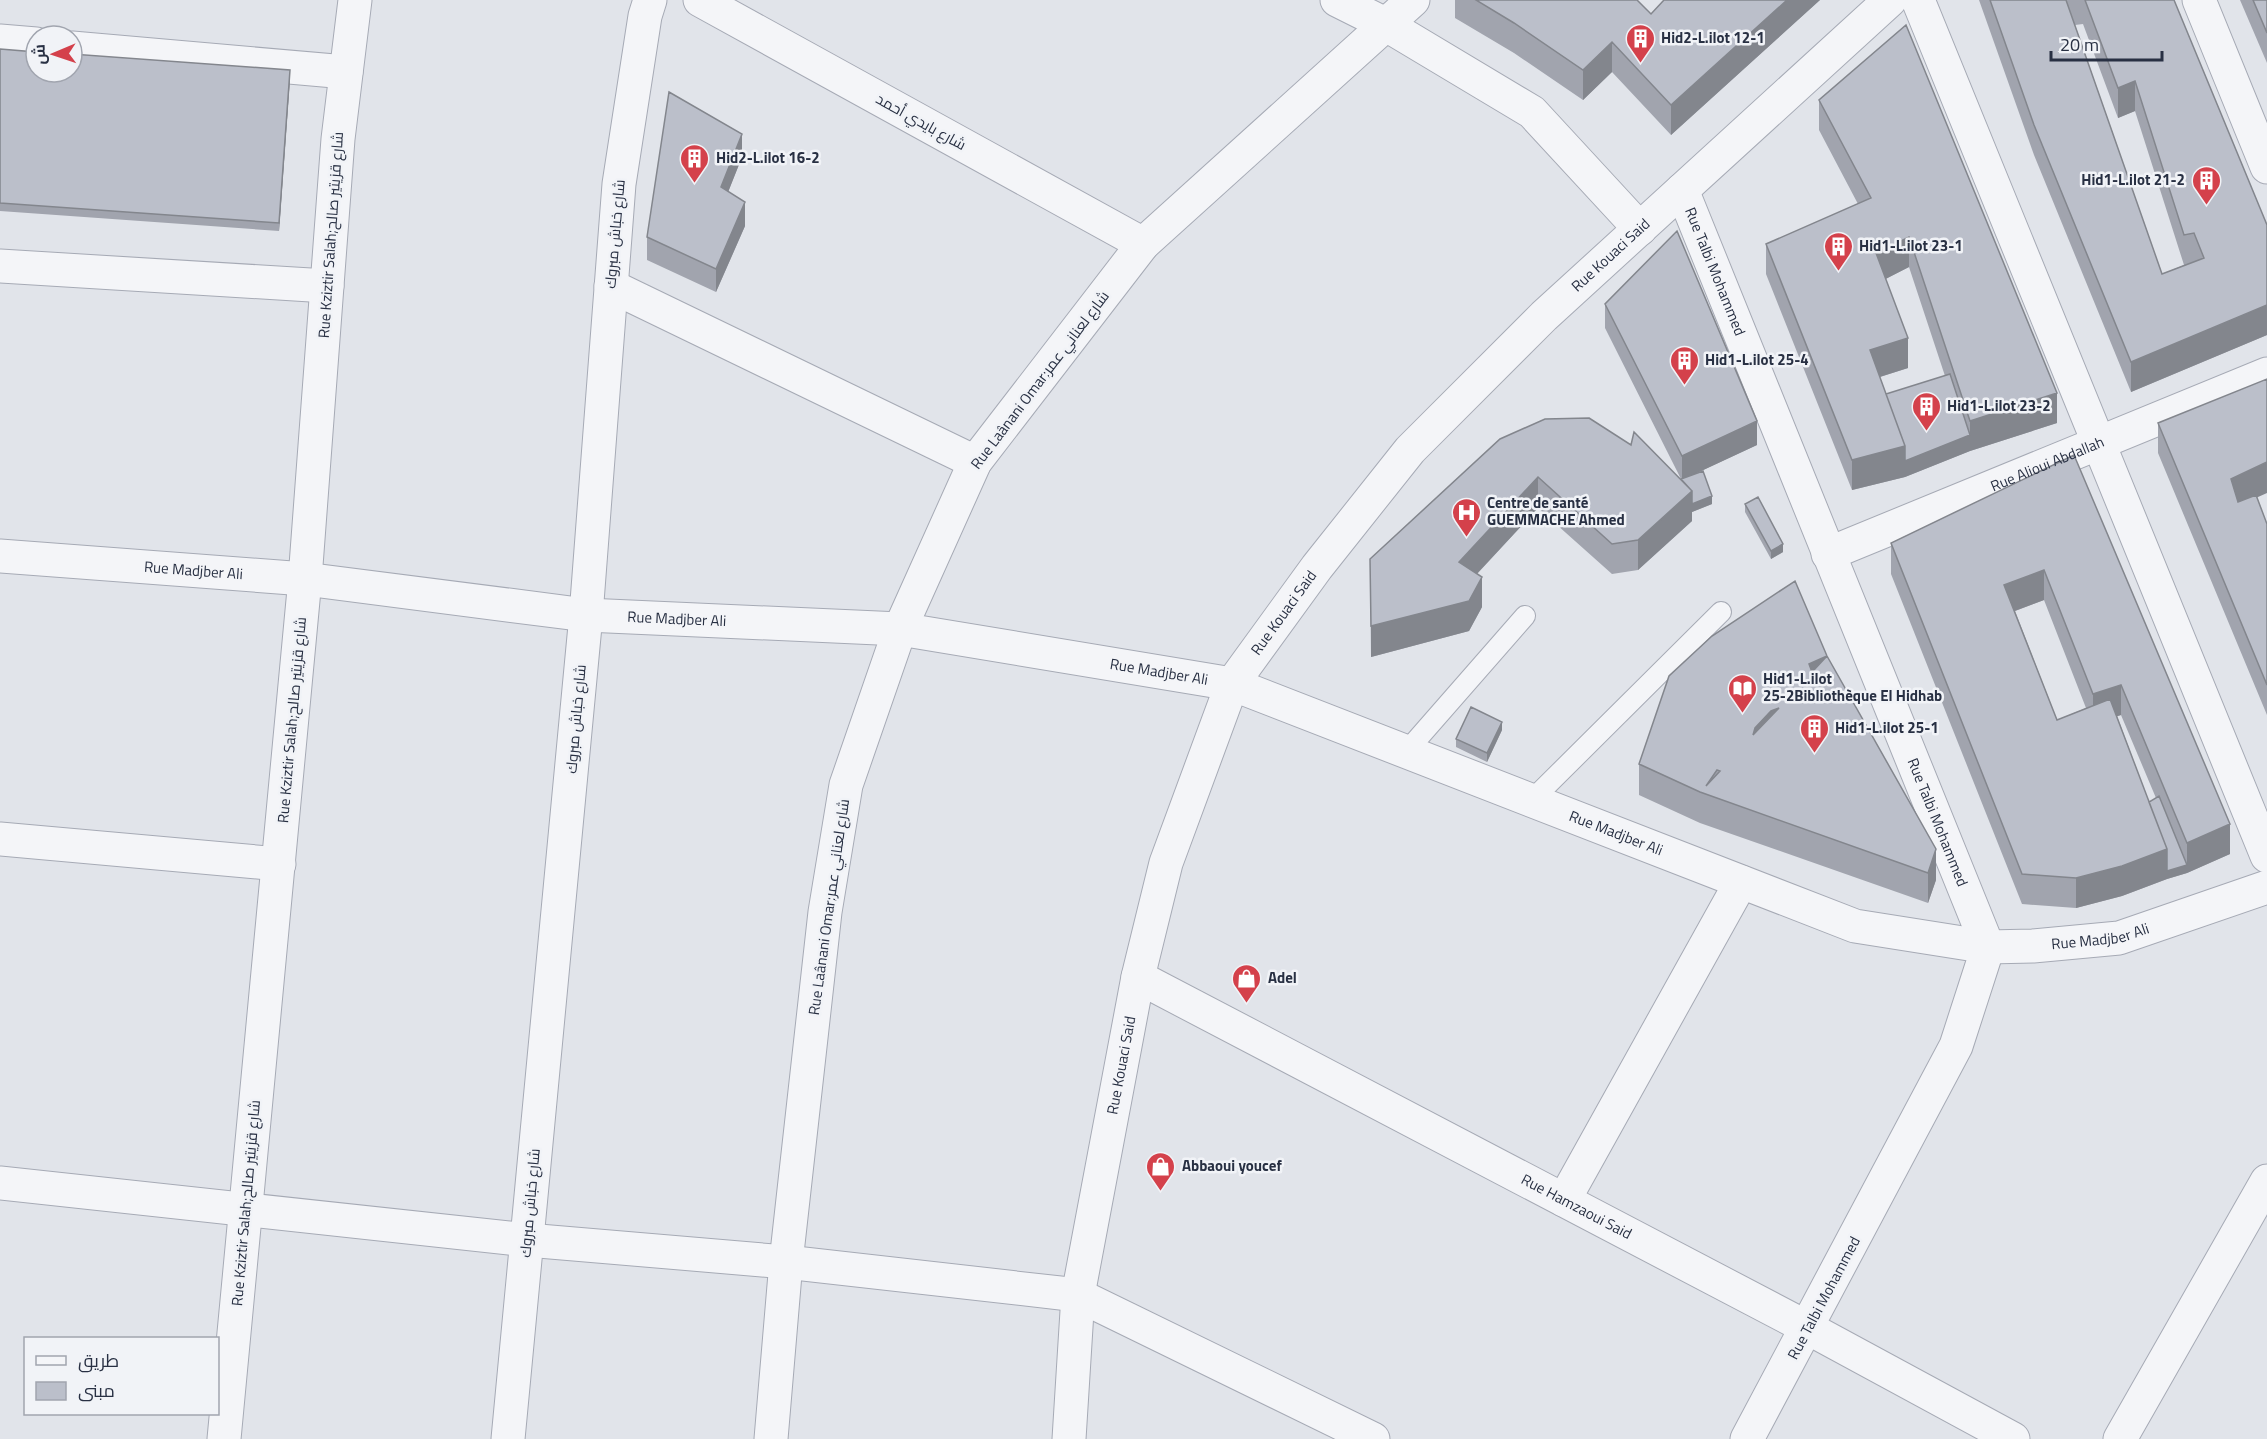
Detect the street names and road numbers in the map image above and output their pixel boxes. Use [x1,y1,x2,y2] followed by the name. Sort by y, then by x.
[871,87,971,157] street label: شارع بايدي أحمد
[312,131,349,339] street label: Rue Kziztir Salah;شارع قزيتير صالح
[598,178,631,289] street label: شارع خباش مبروك
[1679,204,1752,339] street label: Rue Talbi Mohammed
[1566,213,1655,297] street label: Rue Kouaci Said
[965,286,1115,474] street label: Rue Laânani Omar;شارع لعناني عمر
[1987,430,2107,497] street label: Rue Alioui Abdallah
[143,555,244,585] street label: Rue Madjber Ali
[1245,565,1322,660] street label: Rue Kouaci Said
[627,605,727,632] street label: Rue Madjber Ali
[271,616,312,824] street label: Rue Kziztir Salah;شارع قزيتير صالح
[1108,652,1210,691] street label: Rue Madjber Ali
[559,663,592,774] street label: شارع خباش مبروك
[1902,754,1974,890] street label: Rue Talbi Mohammed
[802,797,856,1017] street label: Rue Laânani Omar;شارع لعناني عمر
[1566,804,1667,861] street label: Rue Madjber Ali
[2050,916,2152,955] street label: Rue Madjber Ali
[1100,1014,1141,1116] street label: Rue Kouaci Said
[225,1099,266,1307] street label: Rue Kziztir Salah;شارع قزيتير صالح
[513,1147,546,1258] street label: شارع خباش مبروك
[1517,1168,1636,1245] street label: Rue Hamzaoui Said
[1781,1232,1866,1363] street label: Rue Talbi Mohammed

